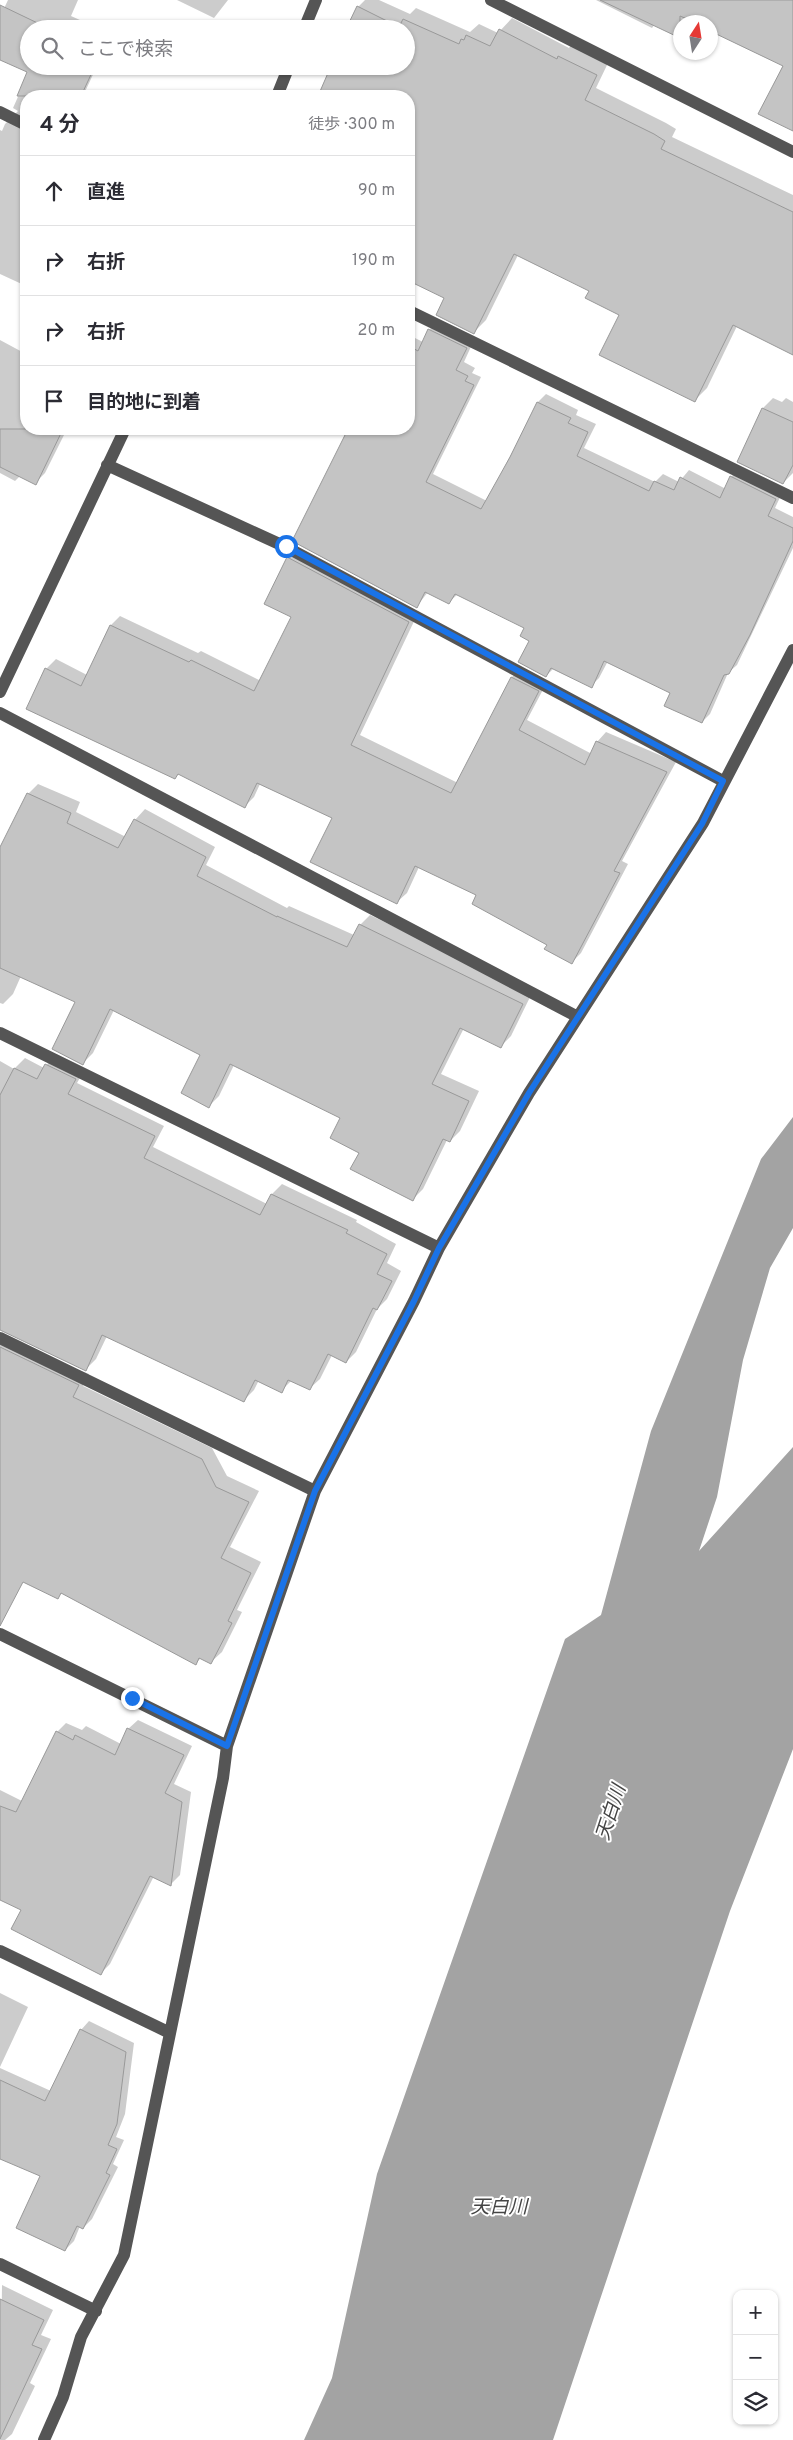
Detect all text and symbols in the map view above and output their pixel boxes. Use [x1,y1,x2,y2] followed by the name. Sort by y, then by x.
[673,15,718,60] north arrow
[20,20,415,75] search box
[38,34,66,62] icon: search
[78,38,173,62] text: ここで検索
[40,112,80,139] text: 4 分
[308,115,395,135] text: 徒歩 · 300 m
[40,177,68,205] icon: ahead
[87,181,125,205] text: 直進
[358,181,395,201] text: 90 m
[40,247,68,275] icon: right
[87,251,125,275] text: 右折
[352,251,395,271] text: 190 m
[40,317,68,345] icon: right
[87,321,125,345] text: 右折
[358,321,395,341] text: 20 m
[40,387,68,415] icon: arrive
[87,391,201,415] text: 目的地に到着
[275,535,298,558] route start
[121,1687,144,1710] route end
[592,1780,633,1843] water label: 天白川
[470,2196,529,2220] water label: 天白川
[733,2290,778,2425] map controls
[733,2290,778,2335] button: +
[733,2335,778,2380] button: −
[733,2380,778,2425] button: layers

